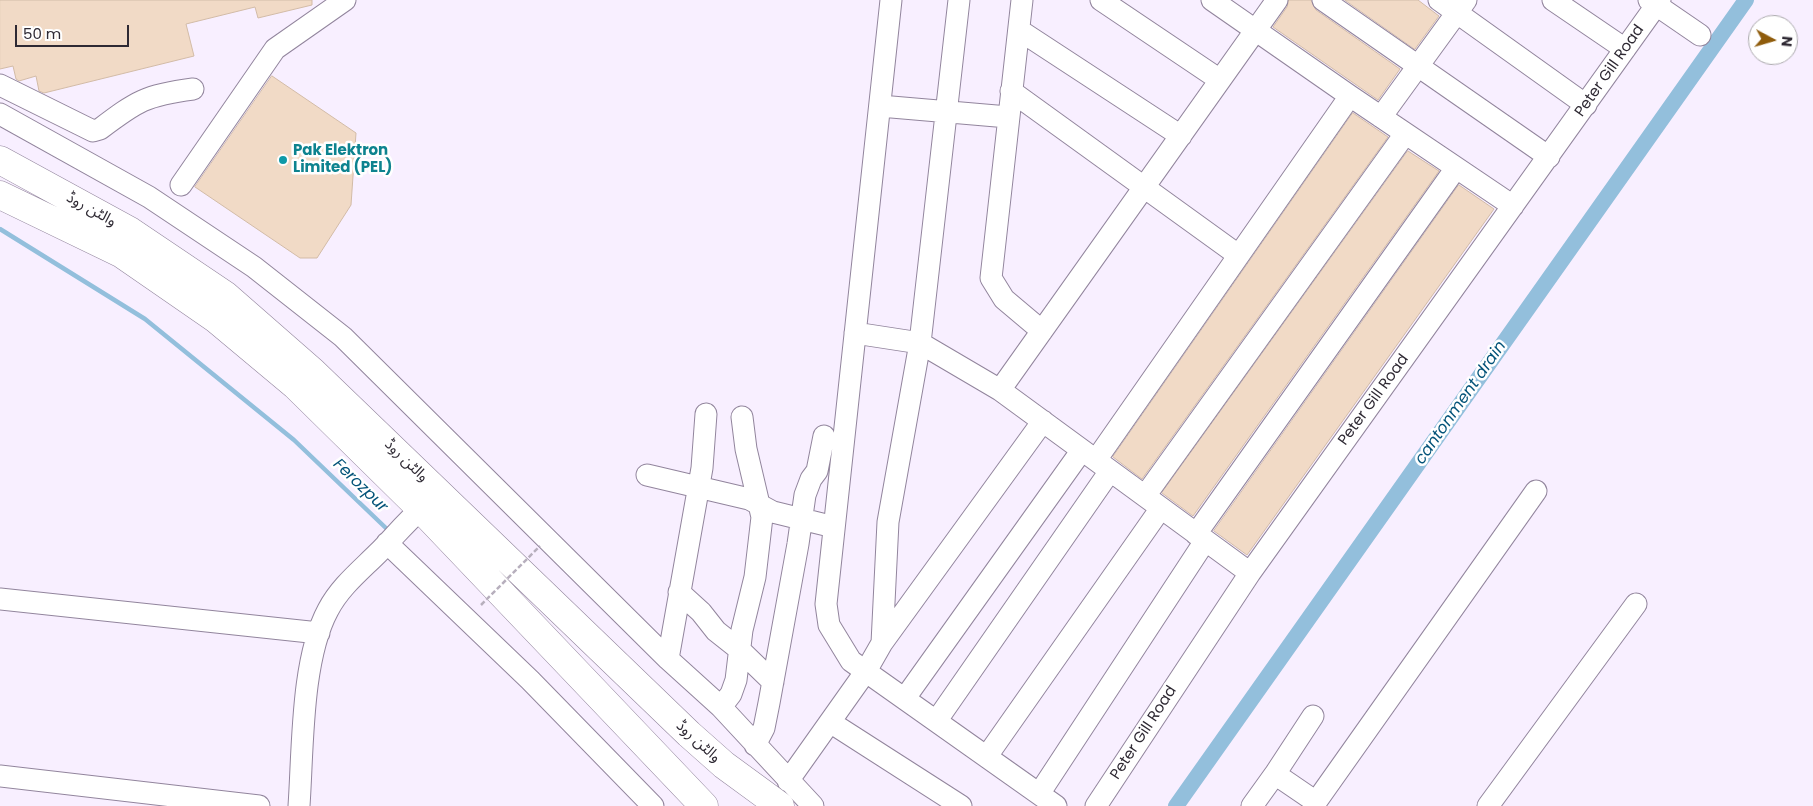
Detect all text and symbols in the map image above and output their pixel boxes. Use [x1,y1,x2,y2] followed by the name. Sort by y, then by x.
[18,15,131,47] scale bar
[1748,15,1798,65] north arrow
[1572,22,1648,120] street label: Peter Gill Road
[23,23,61,44] text: 50 m
[1776,35,1797,48] text: N
[293,142,393,177] place label: Pak Elektron Limited (PEL)
[277,154,289,166] marker: Pak Elektron Limited (PEL)
[63,189,119,231] street label: والٹن روڈ
[1411,338,1511,468] water label: cantonment drain
[1335,351,1413,449] street label: Peter Gill Road
[380,436,432,486] street label: والٹن روڈ
[329,455,391,517] water label: Ferozpur
[1107,683,1181,783] street label: Peter Gill Road
[672,717,724,767] street label: والٹن روڈ

